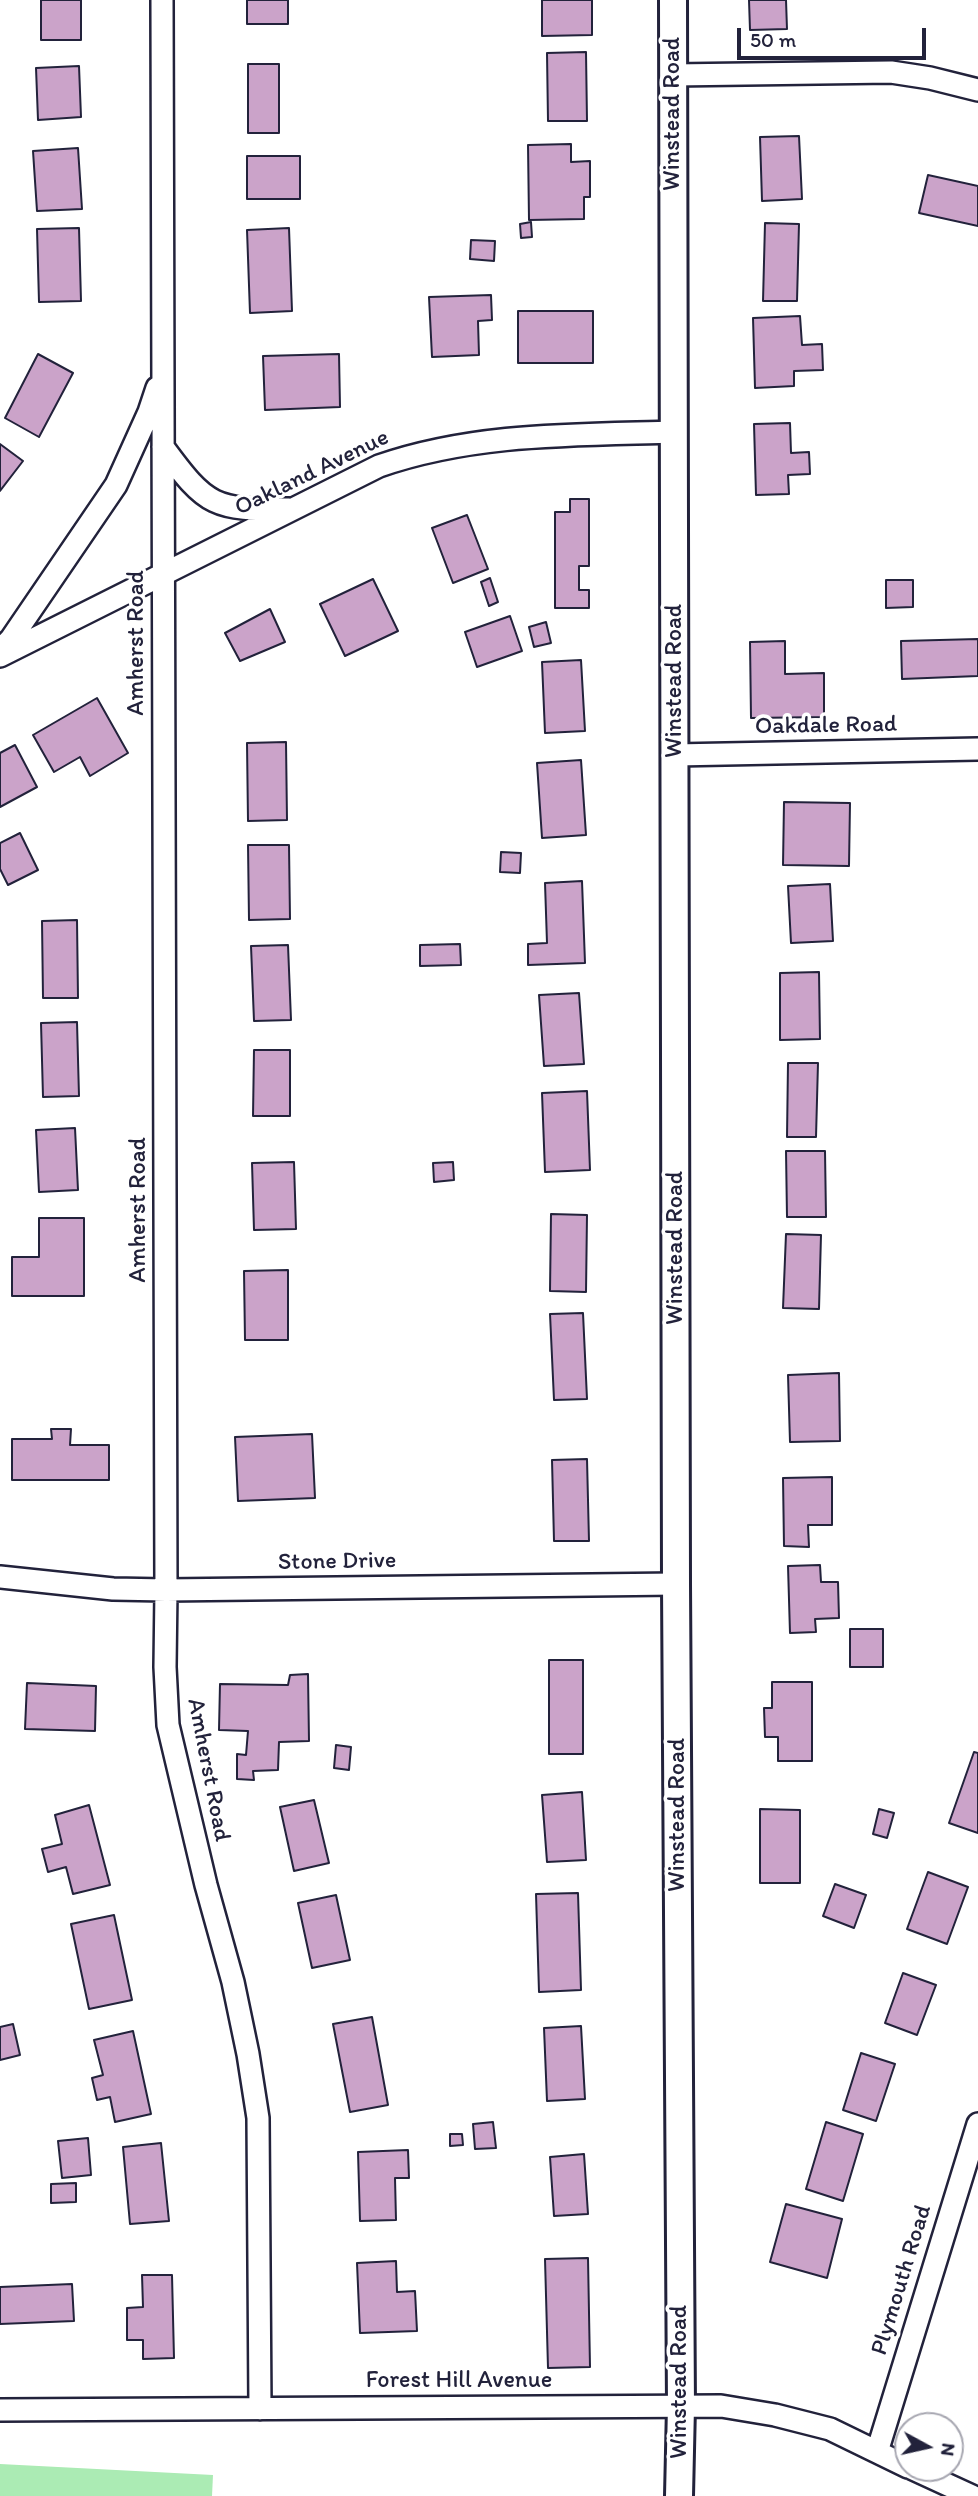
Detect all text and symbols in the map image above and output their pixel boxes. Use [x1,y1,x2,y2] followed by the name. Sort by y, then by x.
[740,14,929,58] scale bar
[750,27,796,52] text: 50 m
[659,37,687,191] street label: Winstead Road
[230,423,394,523] street label: Oakland Avenue
[123,570,151,716] street label: Amherst Road
[661,604,689,758] street label: Winstead Road
[755,710,897,742] street label: Oakdale Road
[125,1137,153,1283] street label: Amherst Road
[662,1171,690,1325] street label: Winstead Road
[278,1547,396,1577] street label: Stone Drive
[180,1696,236,1844] street label: Amherst Road
[664,1738,692,1892] street label: Winstead Road
[865,2201,939,2359] street label: Plymouth Road
[666,2305,694,2459] street label: Winstead Road
[366,2367,552,2395] street label: Forest Hill Avenue
[894,2412,964,2482] north arrow
[936,2442,961,2458] text: N

